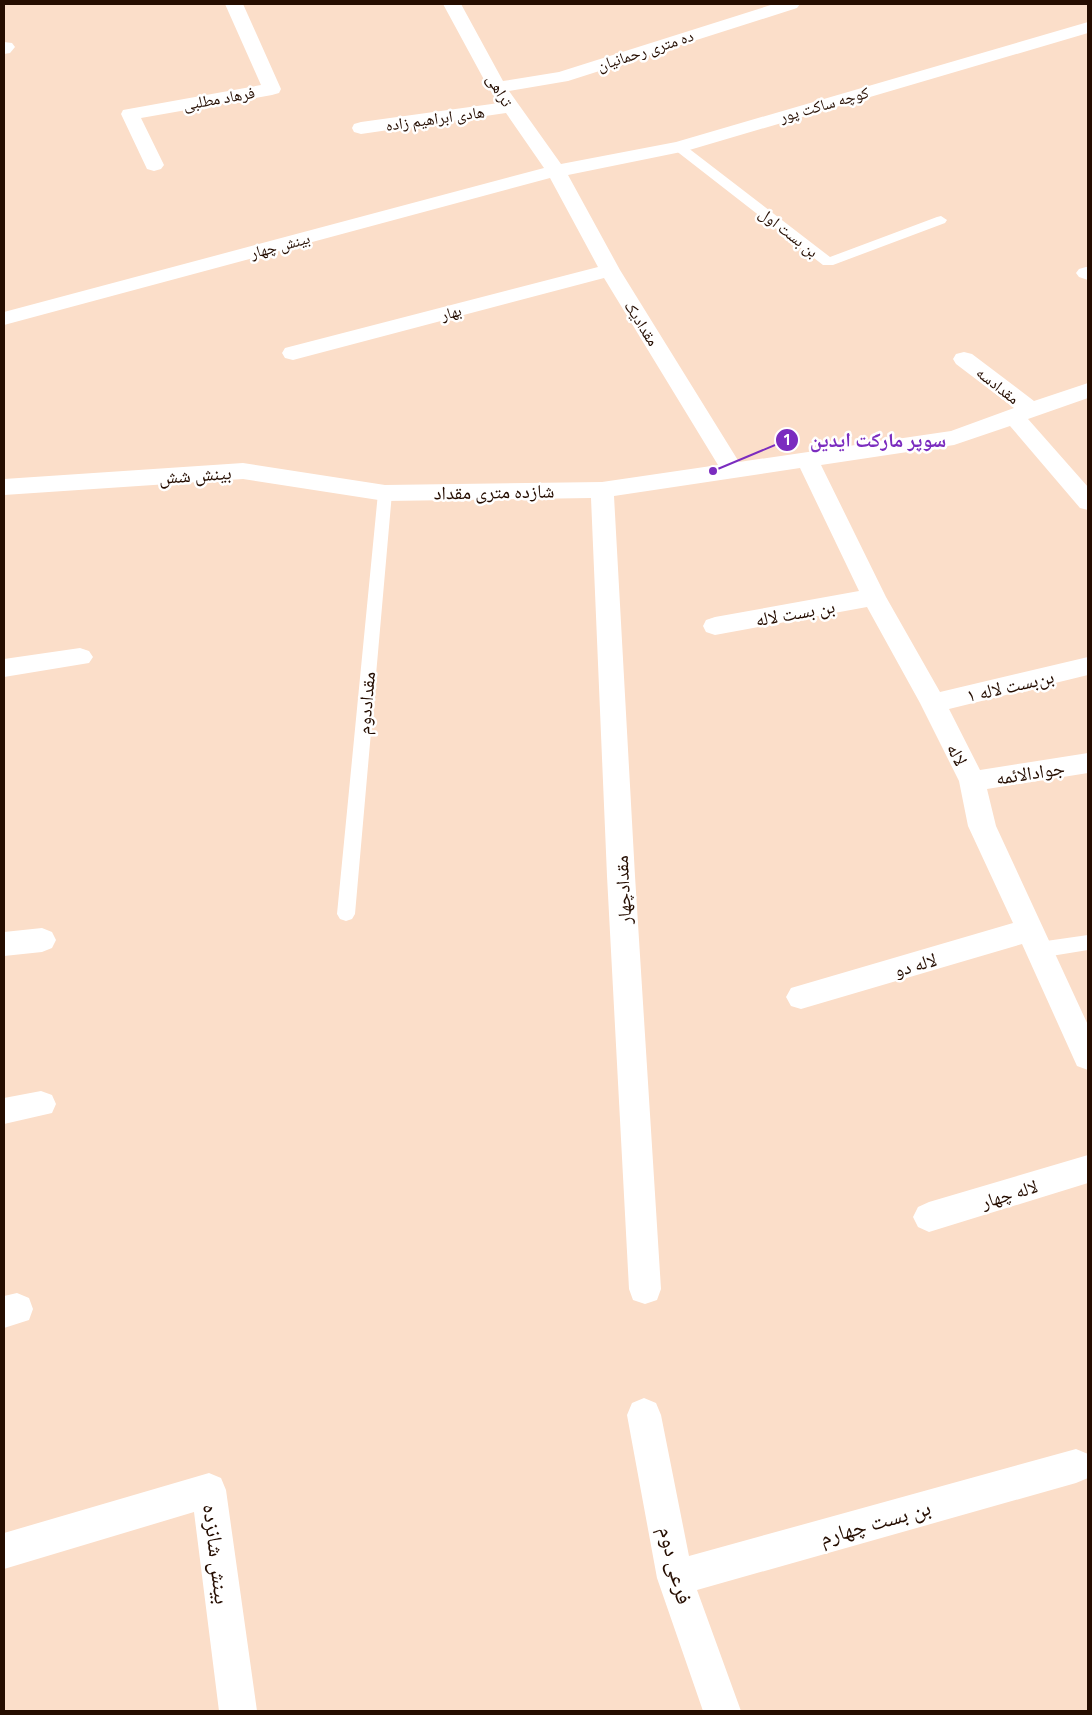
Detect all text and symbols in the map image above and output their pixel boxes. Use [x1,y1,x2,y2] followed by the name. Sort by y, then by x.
[594,23,696,77] street label: ده متری رحمانیان
[481,69,519,111] street label: تراهی
[181,80,257,116] street label: فرهاد مطلبی
[775,80,872,128] street label: کوچه ساکت پور
[384,99,486,137] street label: هادی ابراهیم زاده
[754,201,824,263] street label: بن بست اول
[246,225,313,265] street label: بینش چهار
[619,296,665,350] street label: مقدادیک
[437,298,464,327] street label: بهار
[971,360,1025,410] street label: مقدادسه
[775,423,956,458] callout: سوپر مارکت ایدین
[810,424,946,455] text: سوپر مارکت ایدین
[783,428,791,451] text: 1
[158,457,232,491] street label: بینش شش
[433,475,555,507] street label: شازده متری مقداد
[753,591,837,633] street label: بن بست لاله
[963,661,1057,709] street label: بن‌بست لاله ۱
[348,670,382,736] street label: مقداددوم
[940,737,976,771] street label: لاله
[993,752,1067,792] street label: جوادالائمه
[606,855,638,926] street label: مقدادچهار
[890,944,940,984] street label: لاله دو
[976,1171,1041,1216] street label: لاله چهار
[815,1490,935,1554] street label: بن بست چهارم
[194,1502,240,1606] street label: بینش شانزده
[650,1522,702,1608] street label: فرعی دوم

